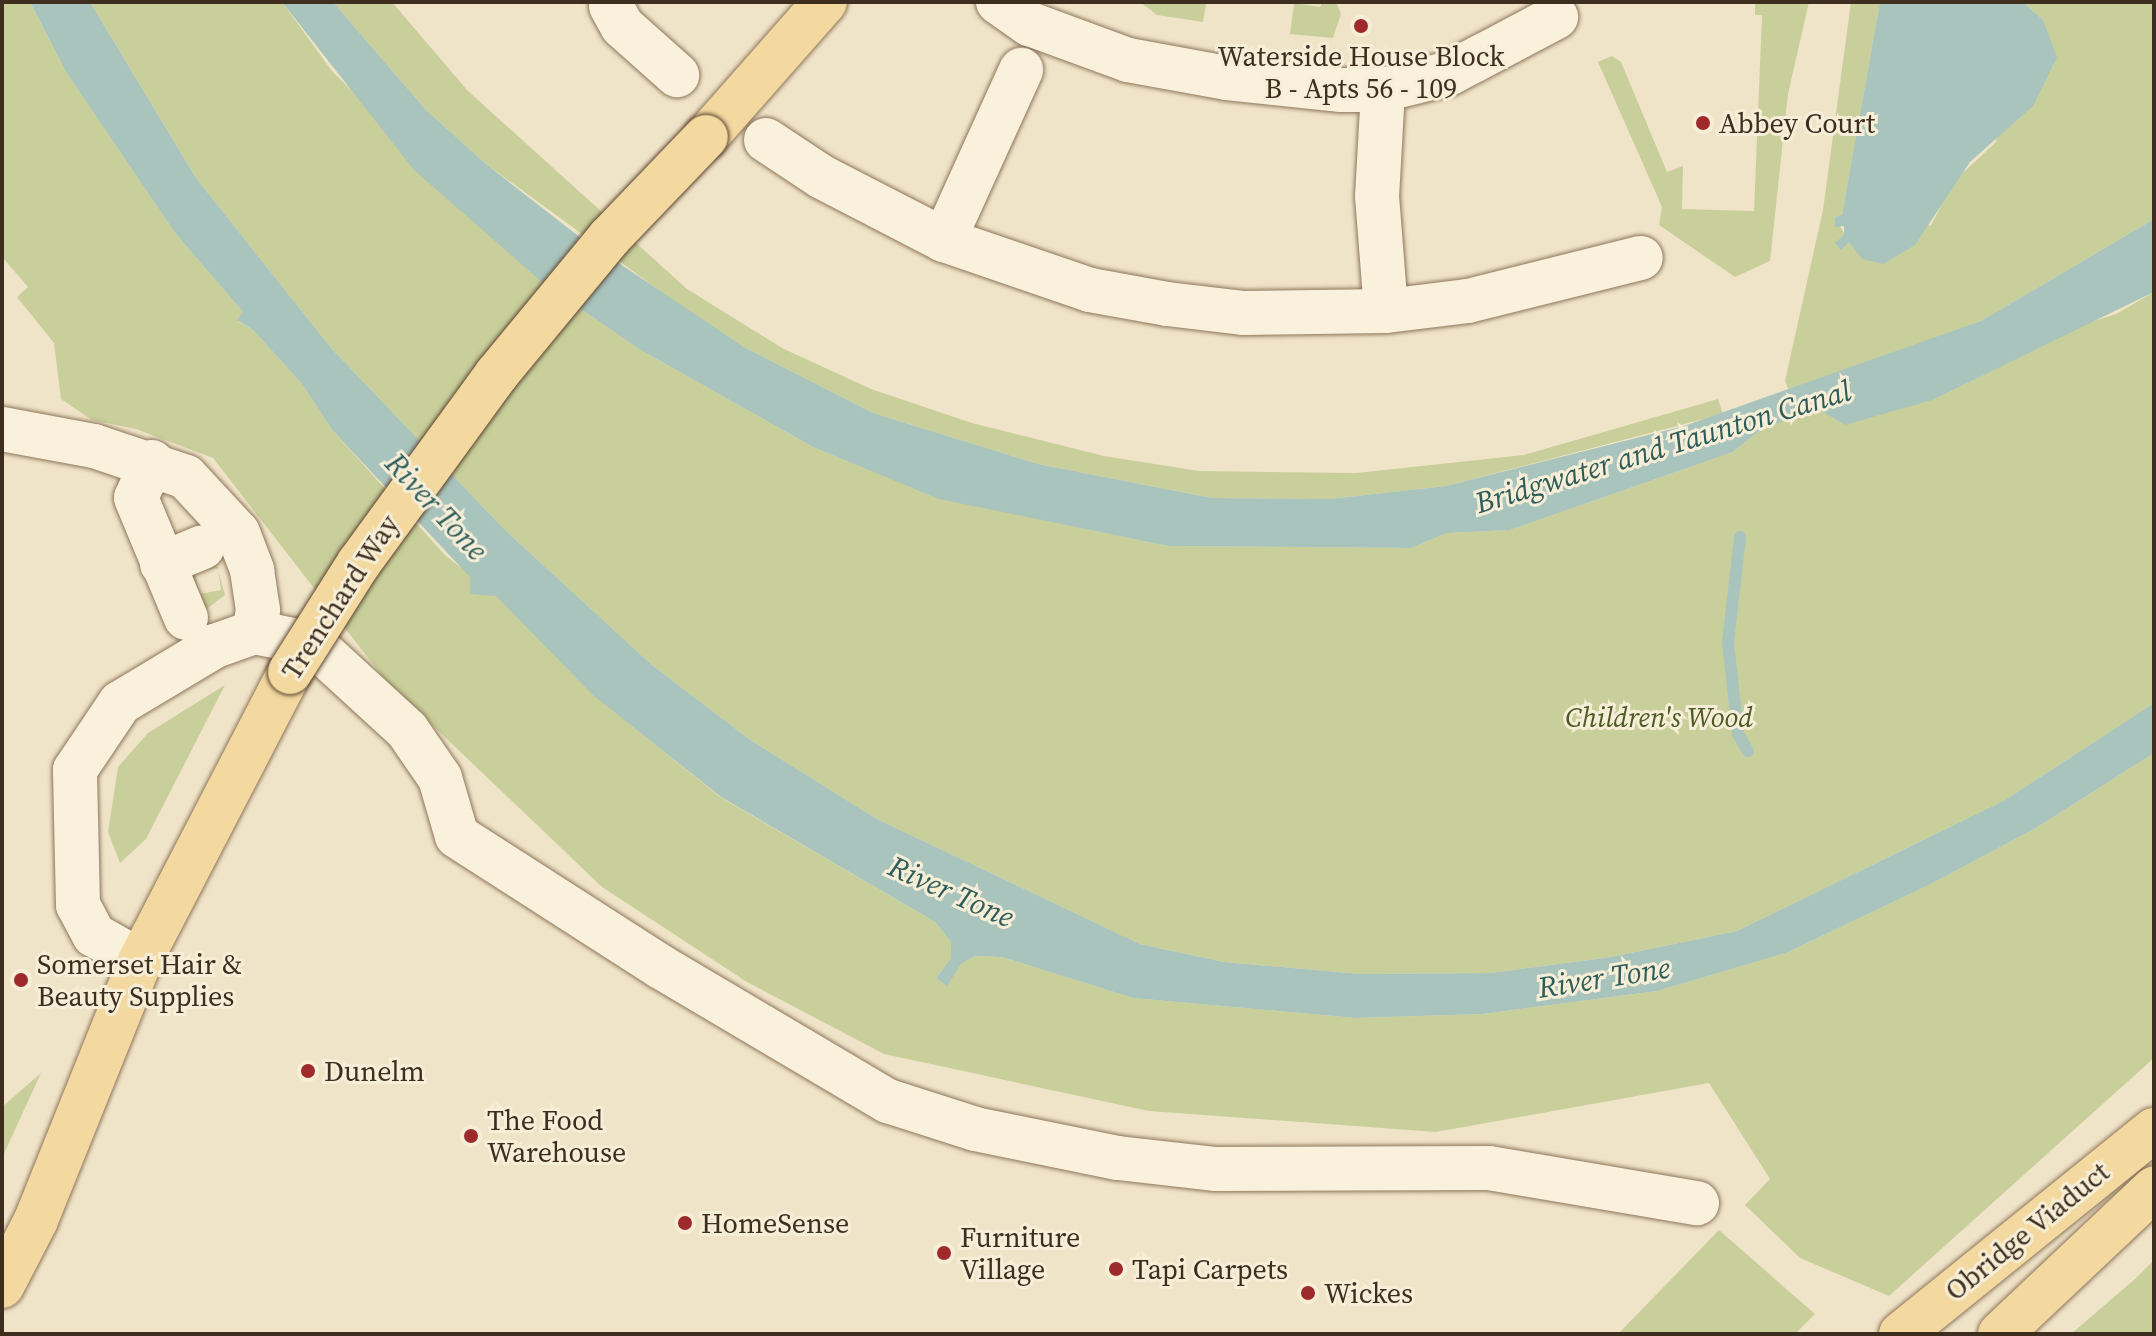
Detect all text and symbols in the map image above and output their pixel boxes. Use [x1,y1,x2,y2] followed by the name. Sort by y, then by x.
[1352,17,1370,35] marker: Waterside House Block B - Apts 56 - 109
[1218,39,1504,105] place label: Waterside House Block B - Apts 56 - 109
[1719,106,1875,140] place label: Abbey Court
[1694,114,1712,132] marker: Abbey Court
[1471,373,1855,521] water label: Bridgwater and Taunton Canal
[377,446,495,568] water label: River Tone
[274,508,406,686] street label: Trenchard Way
[1565,700,1753,734] park label: Children's Wood
[883,848,1019,936] water label: River Tone
[37,947,242,1013] place label: Somerset Hair & Beauty Supplies
[1535,950,1673,1006] water label: River Tone
[12,971,30,989] marker: Somerset Hair & Beauty Supplies
[324,1054,425,1088] place label: Dunelm
[299,1062,317,1080] marker: Dunelm
[487,1103,626,1169] place label: The Food Warehouse
[462,1127,480,1145] marker: The Food Warehouse
[1938,1154,2116,1308] street label: Obridge Viaduct
[701,1206,849,1240] place label: HomeSense
[676,1214,694,1232] marker: HomeSense
[960,1220,1080,1286] place label: Furniture Village
[935,1244,953,1262] marker: Furniture Village
[1132,1252,1288,1286] place label: Tapi Carpets
[1107,1260,1125,1278] marker: Tapi Carpets
[1324,1276,1413,1310] place label: Wickes
[1299,1284,1317,1302] marker: Wickes

